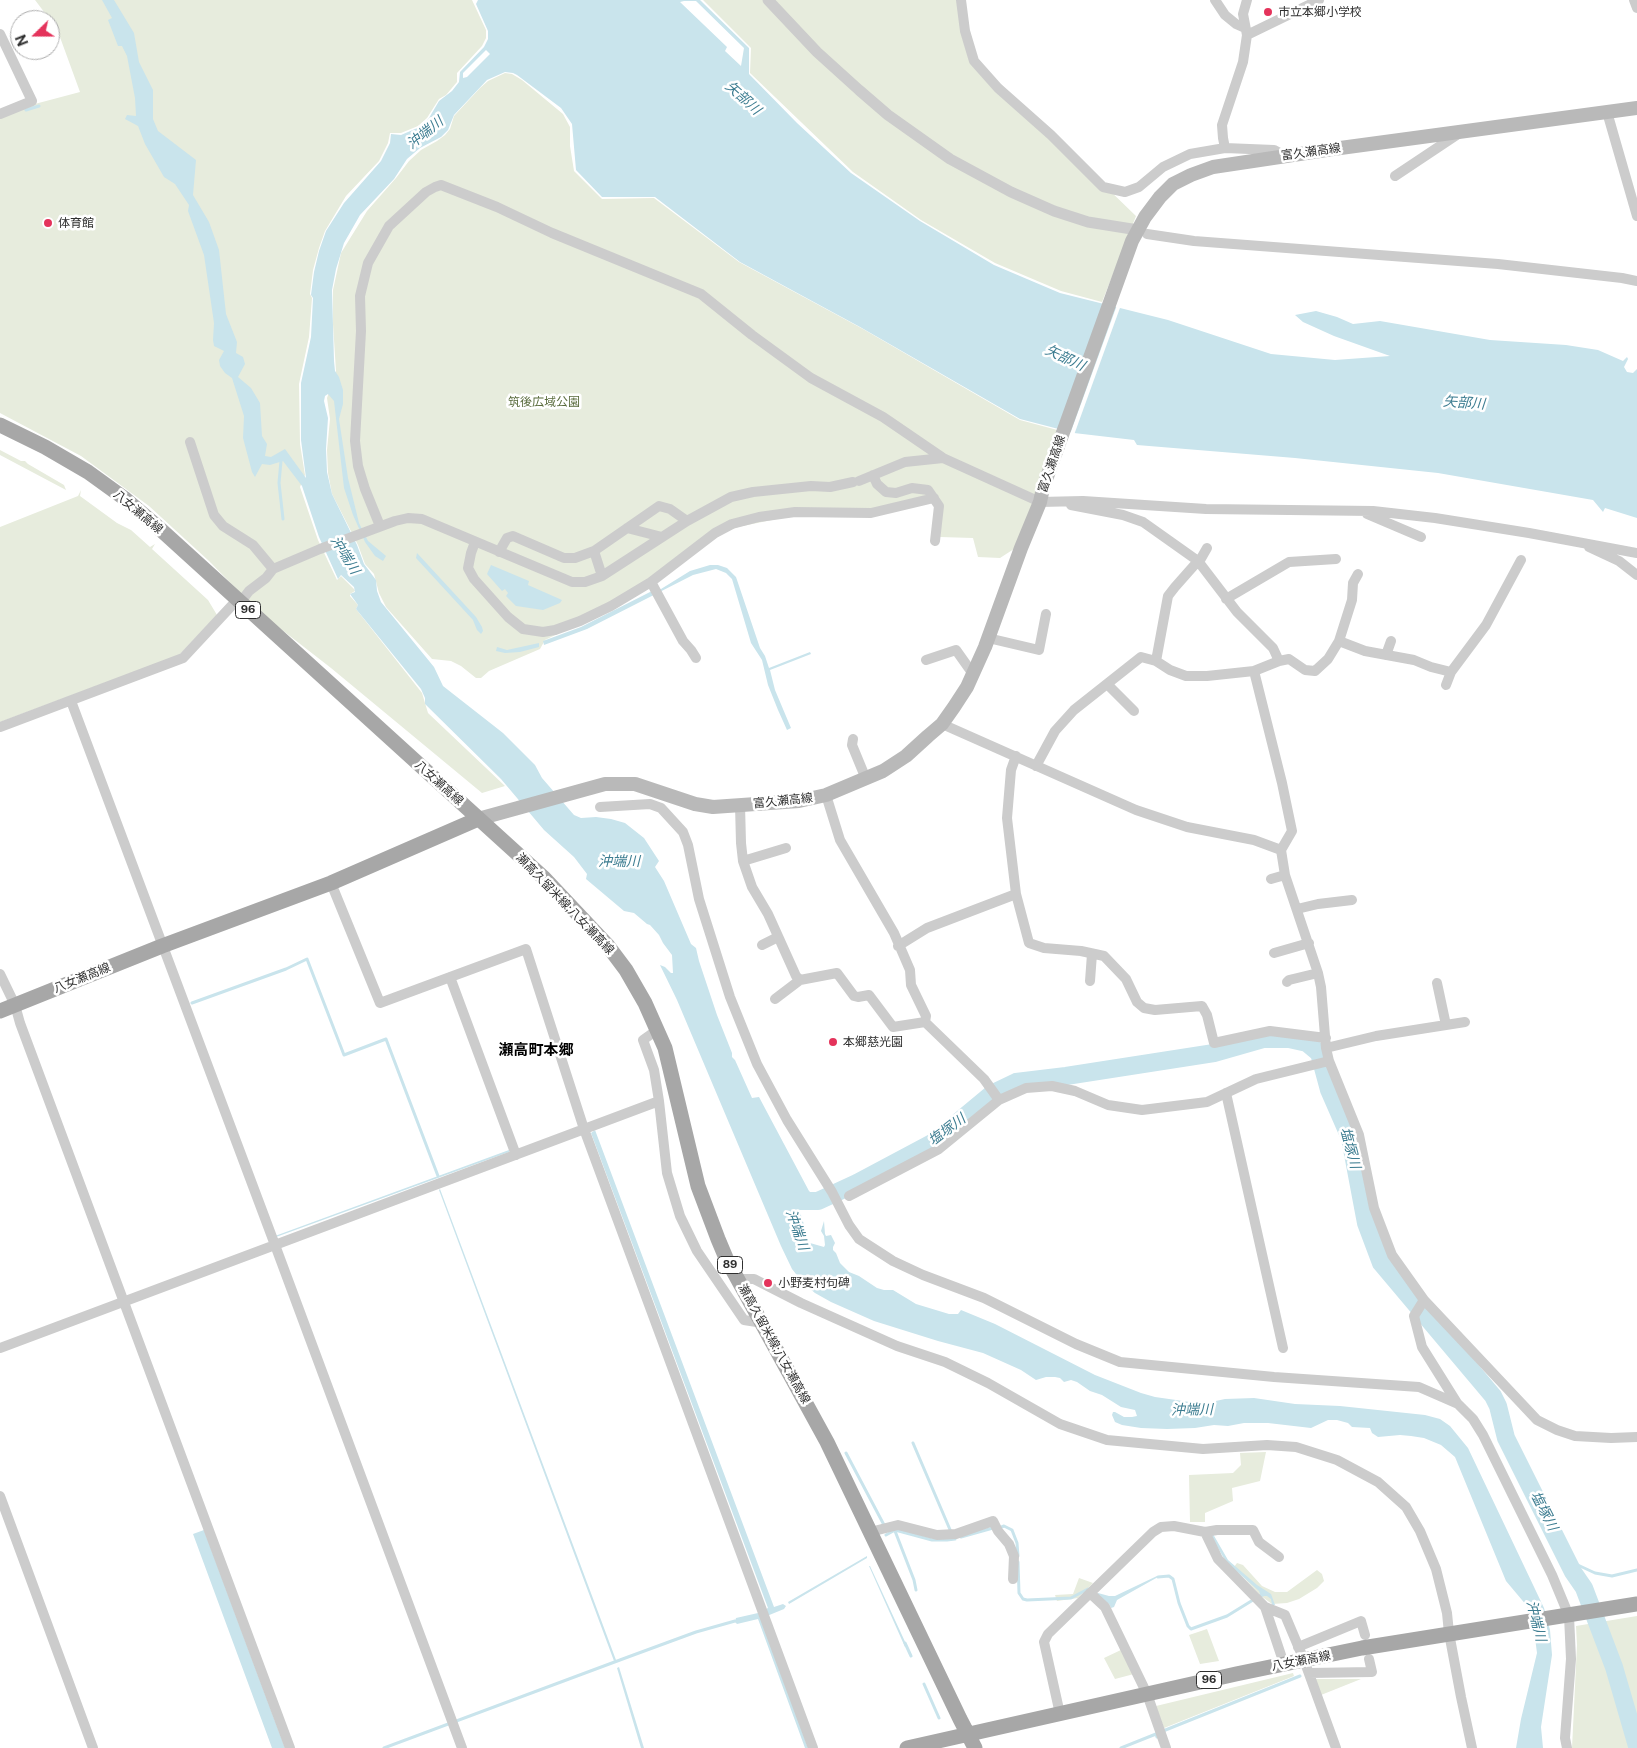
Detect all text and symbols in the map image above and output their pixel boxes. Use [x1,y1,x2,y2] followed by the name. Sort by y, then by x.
[1278,5,1362,19] place label: 市立本郷小学校
[1262,6,1274,18] marker: 市立本郷小学校
[10,10,60,60] north arrow
[13,32,31,48] text: N
[722,78,764,118] water label: 矢部川
[403,113,447,153] water label: 沖端川
[1280,141,1342,163] street label: 富久瀬高線
[58,216,94,230] place label: 体育館
[42,217,54,229] marker: 体育館
[1042,342,1088,374] water label: 矢部川
[1442,393,1486,413] water label: 矢部川
[508,395,580,409] park label: 筑後広域公園
[1035,433,1069,495] street label: 富久瀬高線
[110,487,166,537] street label: 八女瀬高線
[327,533,363,577] water label: 沖端川
[236,602,260,618] road number: 96
[412,758,466,808] street label: 八女瀬高線
[752,791,814,811] street label: 富久瀬高線
[513,850,617,958] street label: 瀬高久留米線;八女瀬高線
[598,854,640,870] water label: 沖端川
[51,960,113,996] street label: 八女瀬高線
[843,1035,903,1049] place label: 本郷慈光園
[827,1036,839,1048] marker: 本郷慈光園
[499,1041,573,1059] district label: 瀬高町本郷
[925,1111,969,1149] water label: 塩塚川
[1336,1126,1364,1170] water label: 塩塚川
[782,1207,812,1253] water label: 沖端川
[718,1256,742,1274] road number: 89
[778,1276,850,1290] place label: 小野麦村句碑
[762,1277,774,1289] marker: 小野麦村句碑
[735,1282,813,1406] street label: 瀬高久留米線;八女瀬高線
[1171,1401,1213,1419] water label: 沖端川
[1527,1488,1561,1534] water label: 塩塚川
[1523,1599,1549,1643] water label: 沖端川
[1270,1648,1332,1674] street label: 八女瀬高線
[1196,1672,1222,1688] road number: 96

